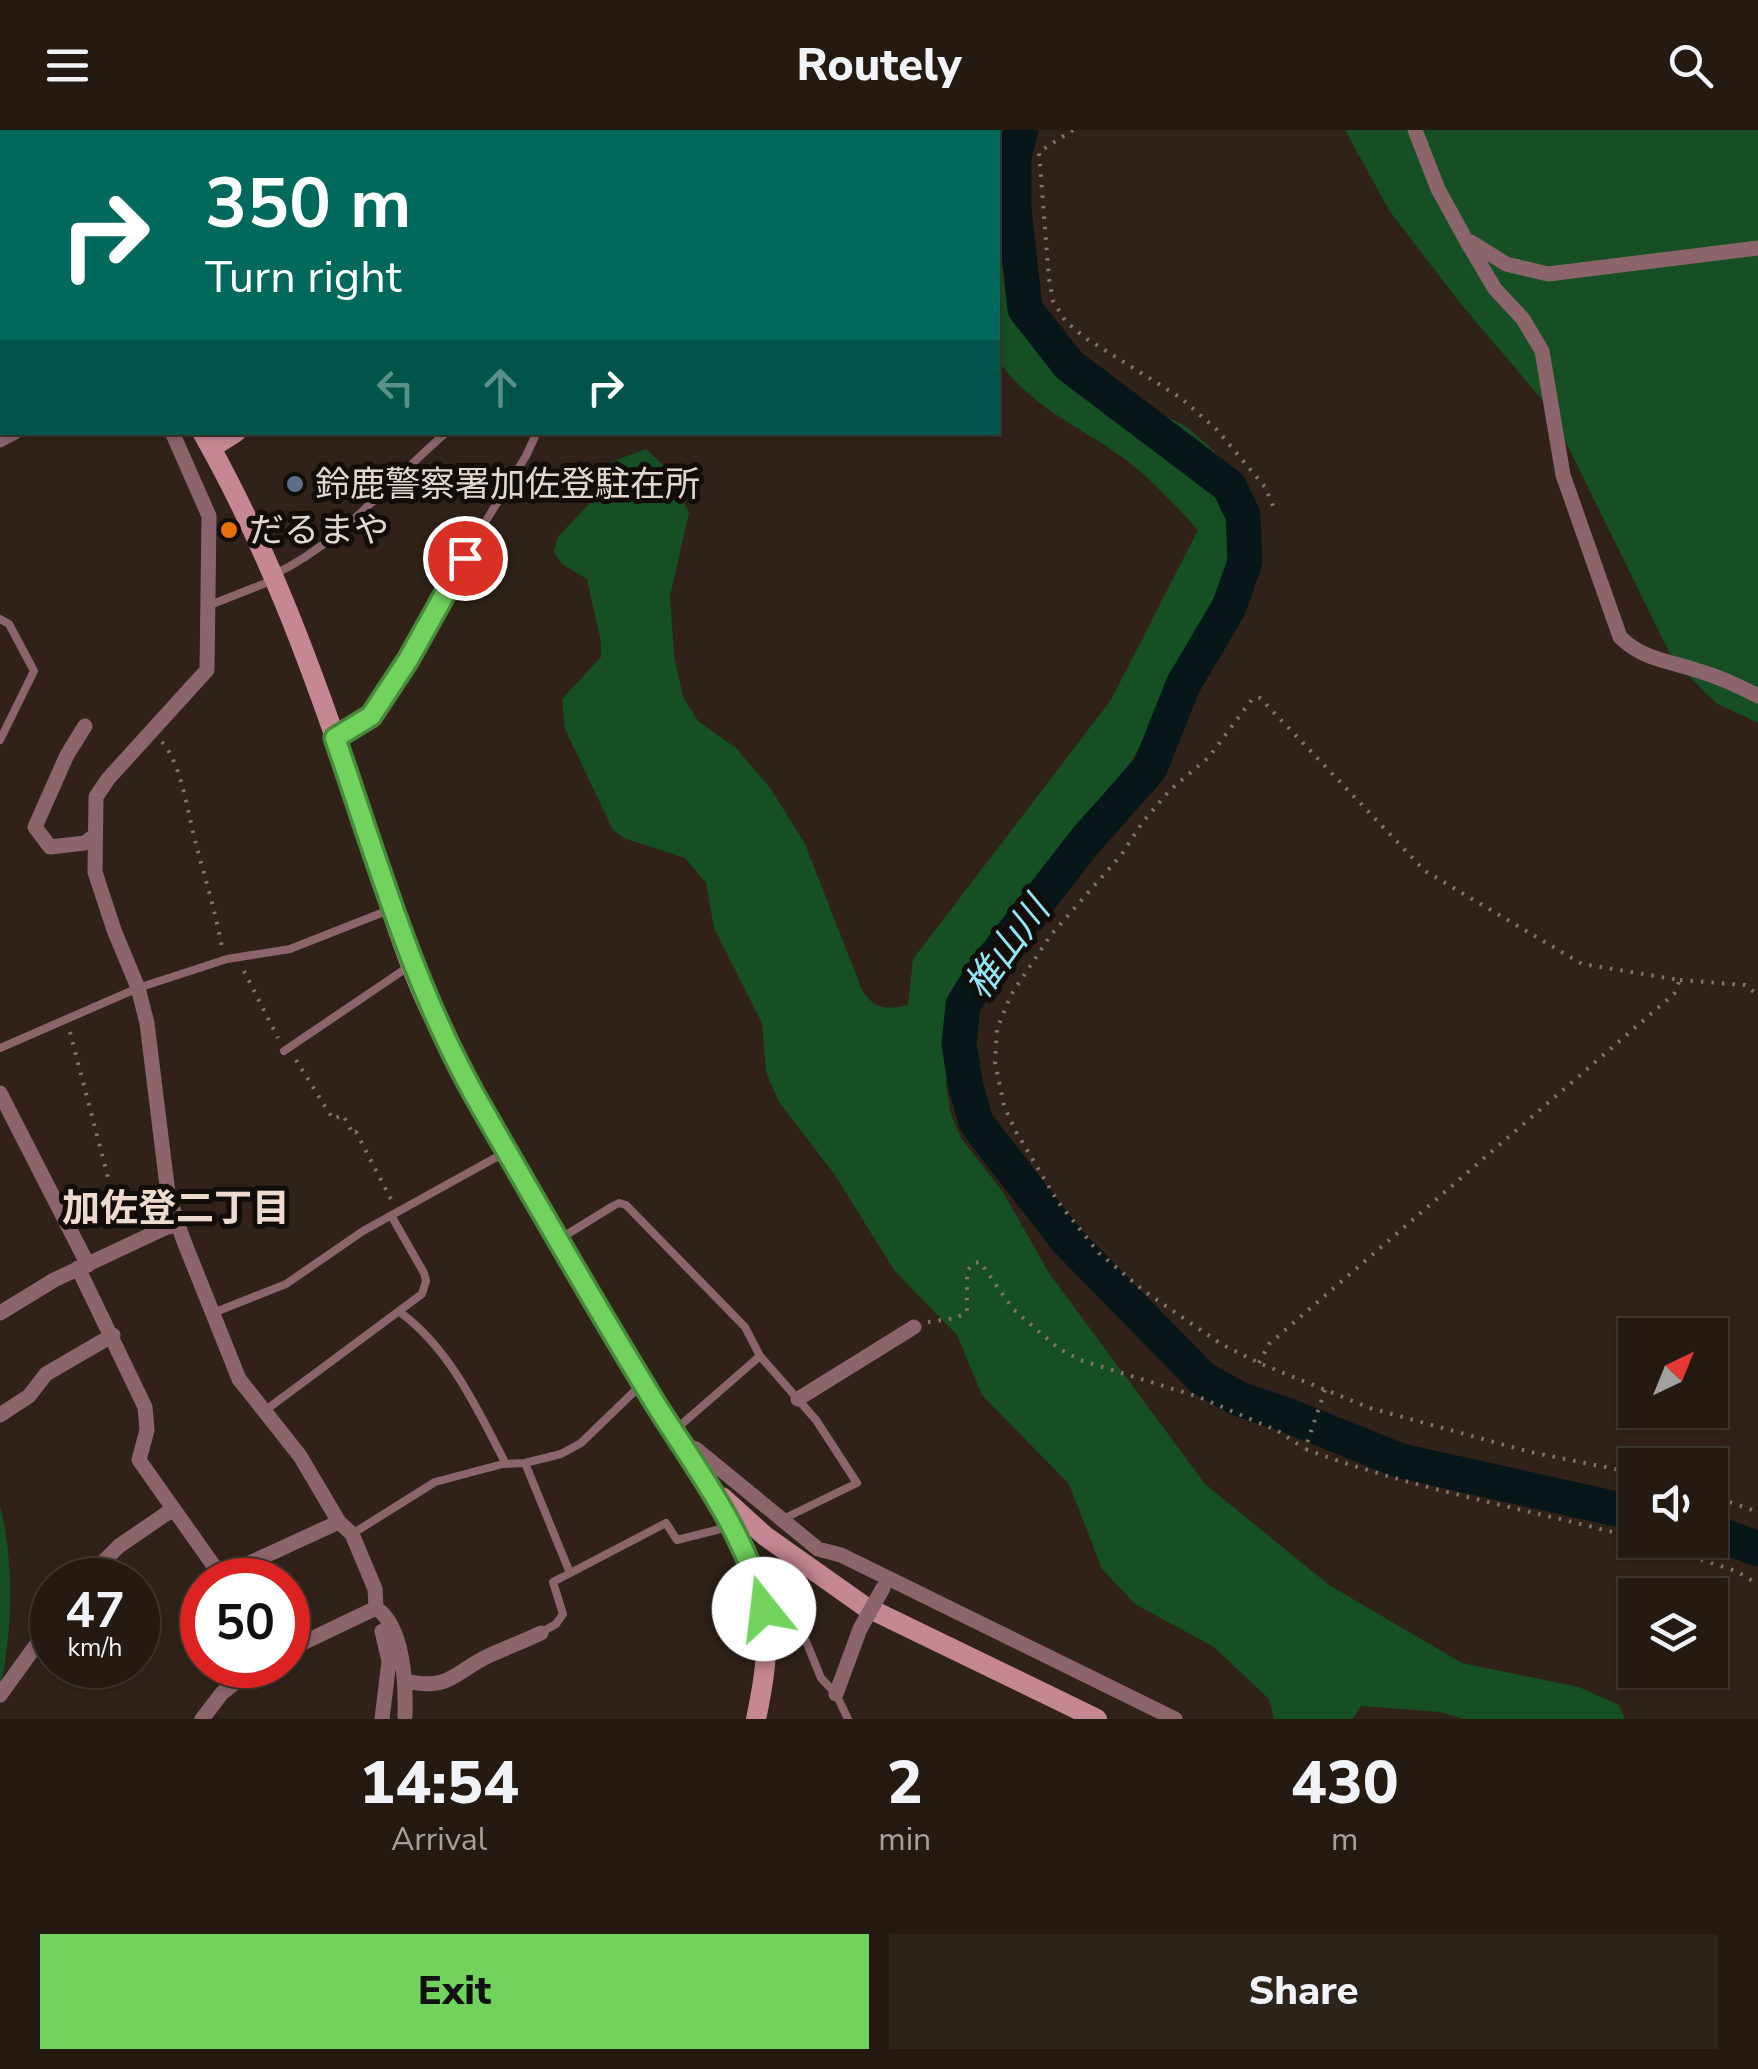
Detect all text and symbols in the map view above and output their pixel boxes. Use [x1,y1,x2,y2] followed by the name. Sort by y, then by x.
[797,35,961,96] text: Routely
[40,38,95,93] icon: menu
[1663,38,1718,93] icon: search
[205,156,411,252] text: 350 m
[40,170,170,300] icon: right
[205,247,402,308] text: Turn right
[368,360,423,415] icon: left
[473,360,528,415] icon: ahead
[578,360,633,415] icon: right
[315,461,700,508] place label: 鈴鹿警察署加佐登駐在所
[284,473,306,495] marker: 鈴鹿警察署加佐登駐在所
[249,507,389,554] place label: だるまや
[423,516,508,601] pin
[218,519,240,541] marker: だるまや
[438,531,493,586] icon: arrive
[953,884,1063,1009] water label: 椎山川
[62,1183,290,1234] district label: 加佐登二丁目
[1618,1318,1728,1428] north arrow
[1618,1318,1728,1688] map controls
[1618,1448,1728,1558] button: sound
[712,1557,816,1661] position arrow
[180,1558,310,1688] speed limit sign: 50
[65,1576,125,1645] text: 47
[1618,1578,1728,1688] button: layers
[67,1631,123,1665] text: km/h
[359,1742,519,1824] text: 14:54
[887,1742,923,1824] text: 2
[1291,1742,1399,1824] text: 430
[391,1818,487,1861] text: Arrival
[878,1818,931,1861] text: min
[1331,1818,1358,1861] text: m
[40,1934,869,2049] button: Exit
[889,1934,1718,2049] button: Share

